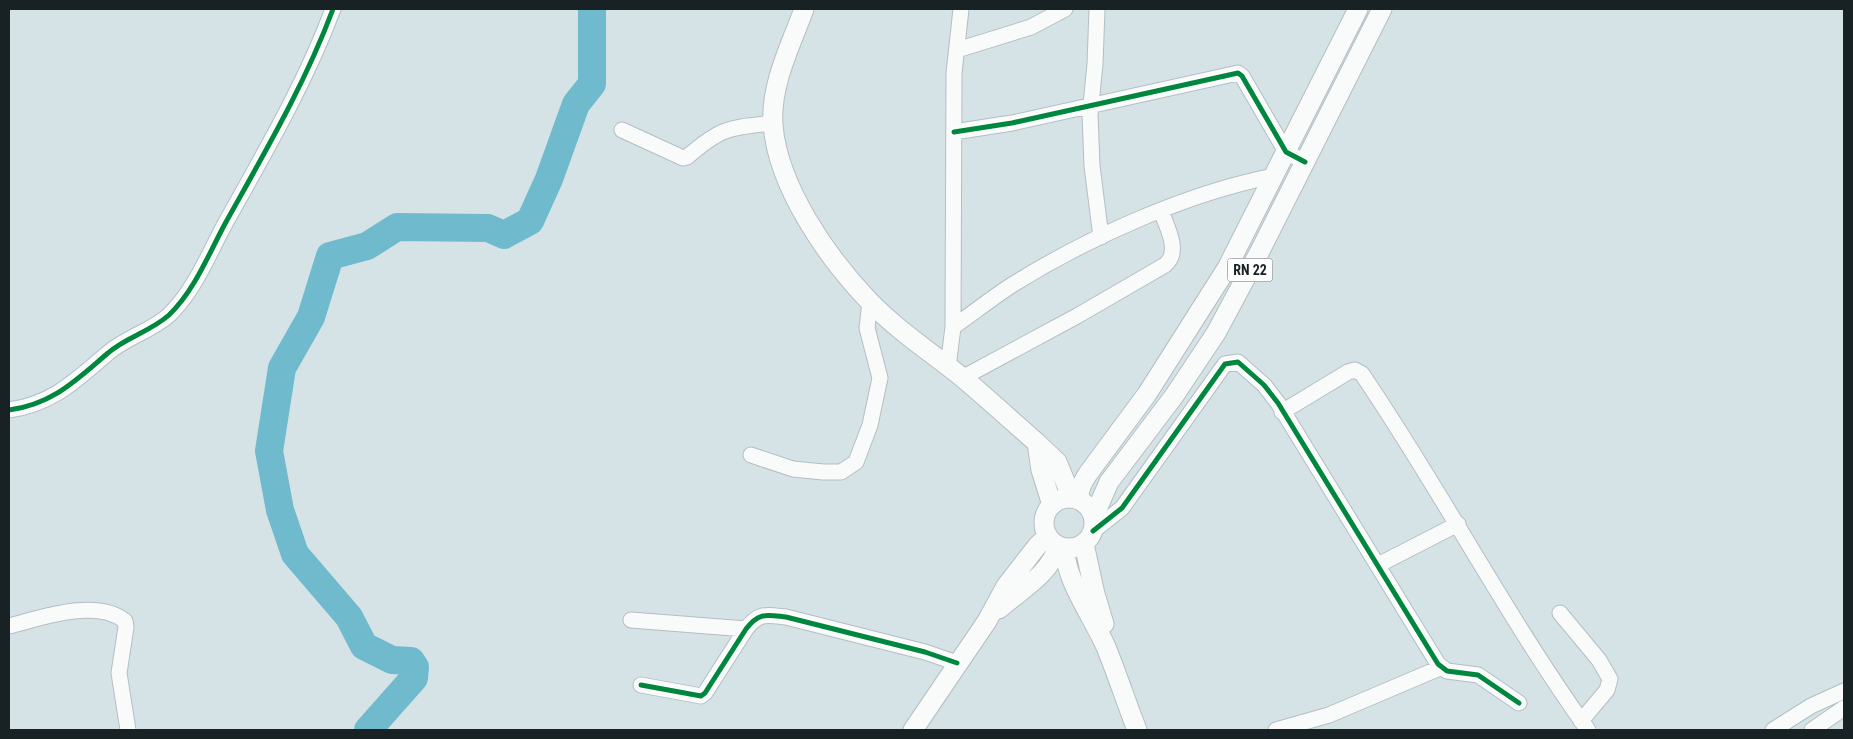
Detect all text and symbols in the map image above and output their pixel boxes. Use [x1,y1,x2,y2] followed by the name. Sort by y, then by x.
[1228,258,1272,282] road number: RN 22

